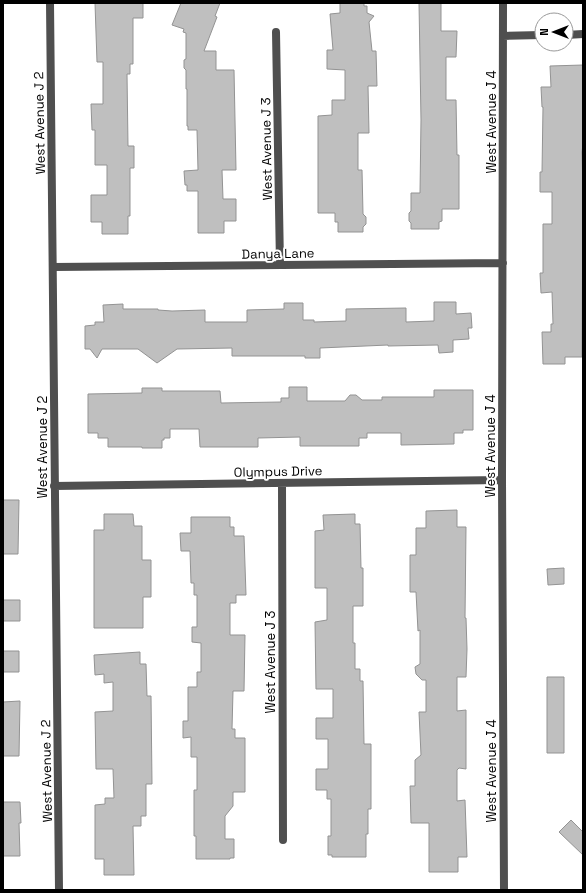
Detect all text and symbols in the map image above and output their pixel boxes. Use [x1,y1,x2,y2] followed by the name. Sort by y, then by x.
[534,12,574,52] north arrow
[537,28,551,36] text: N
[483,70,500,174] street label: West Avenue J 4
[30,71,49,175] street label: West Avenue J 2
[257,97,276,201] street label: West Avenue J 3
[241,244,315,263] street label: Danya Lane
[482,394,499,498] street label: West Avenue J 4
[34,395,51,498] street label: West Avenue J 2
[234,462,322,481] street label: Olympus Drive
[262,610,279,713] street label: West Avenue J 3
[37,719,56,823] street label: West Avenue J 2
[483,719,500,823] street label: West Avenue J 4

